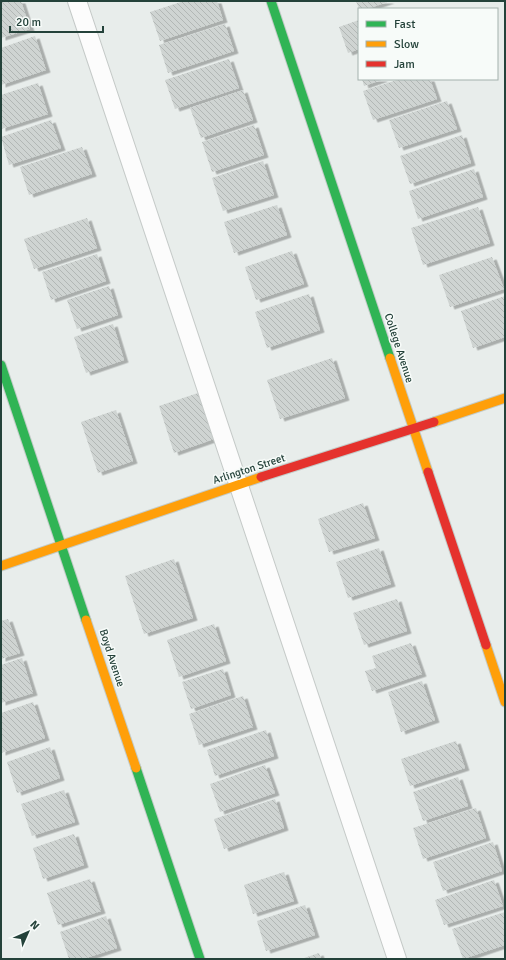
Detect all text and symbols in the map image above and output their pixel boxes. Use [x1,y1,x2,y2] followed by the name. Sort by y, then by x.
[10,8,103,34] scale bar
[358,8,498,80] legend
[16,15,41,30] text: 20 m
[394,17,415,32] text: Fast
[394,37,419,52] text: Slow
[394,57,415,72] text: Jam
[382,312,416,384] street label: College Avenue
[211,451,287,487] street label: Arlington Street
[97,627,127,689] street label: Boyd Avenue
[8,912,48,952] north arrow
[27,918,42,933] text: N

